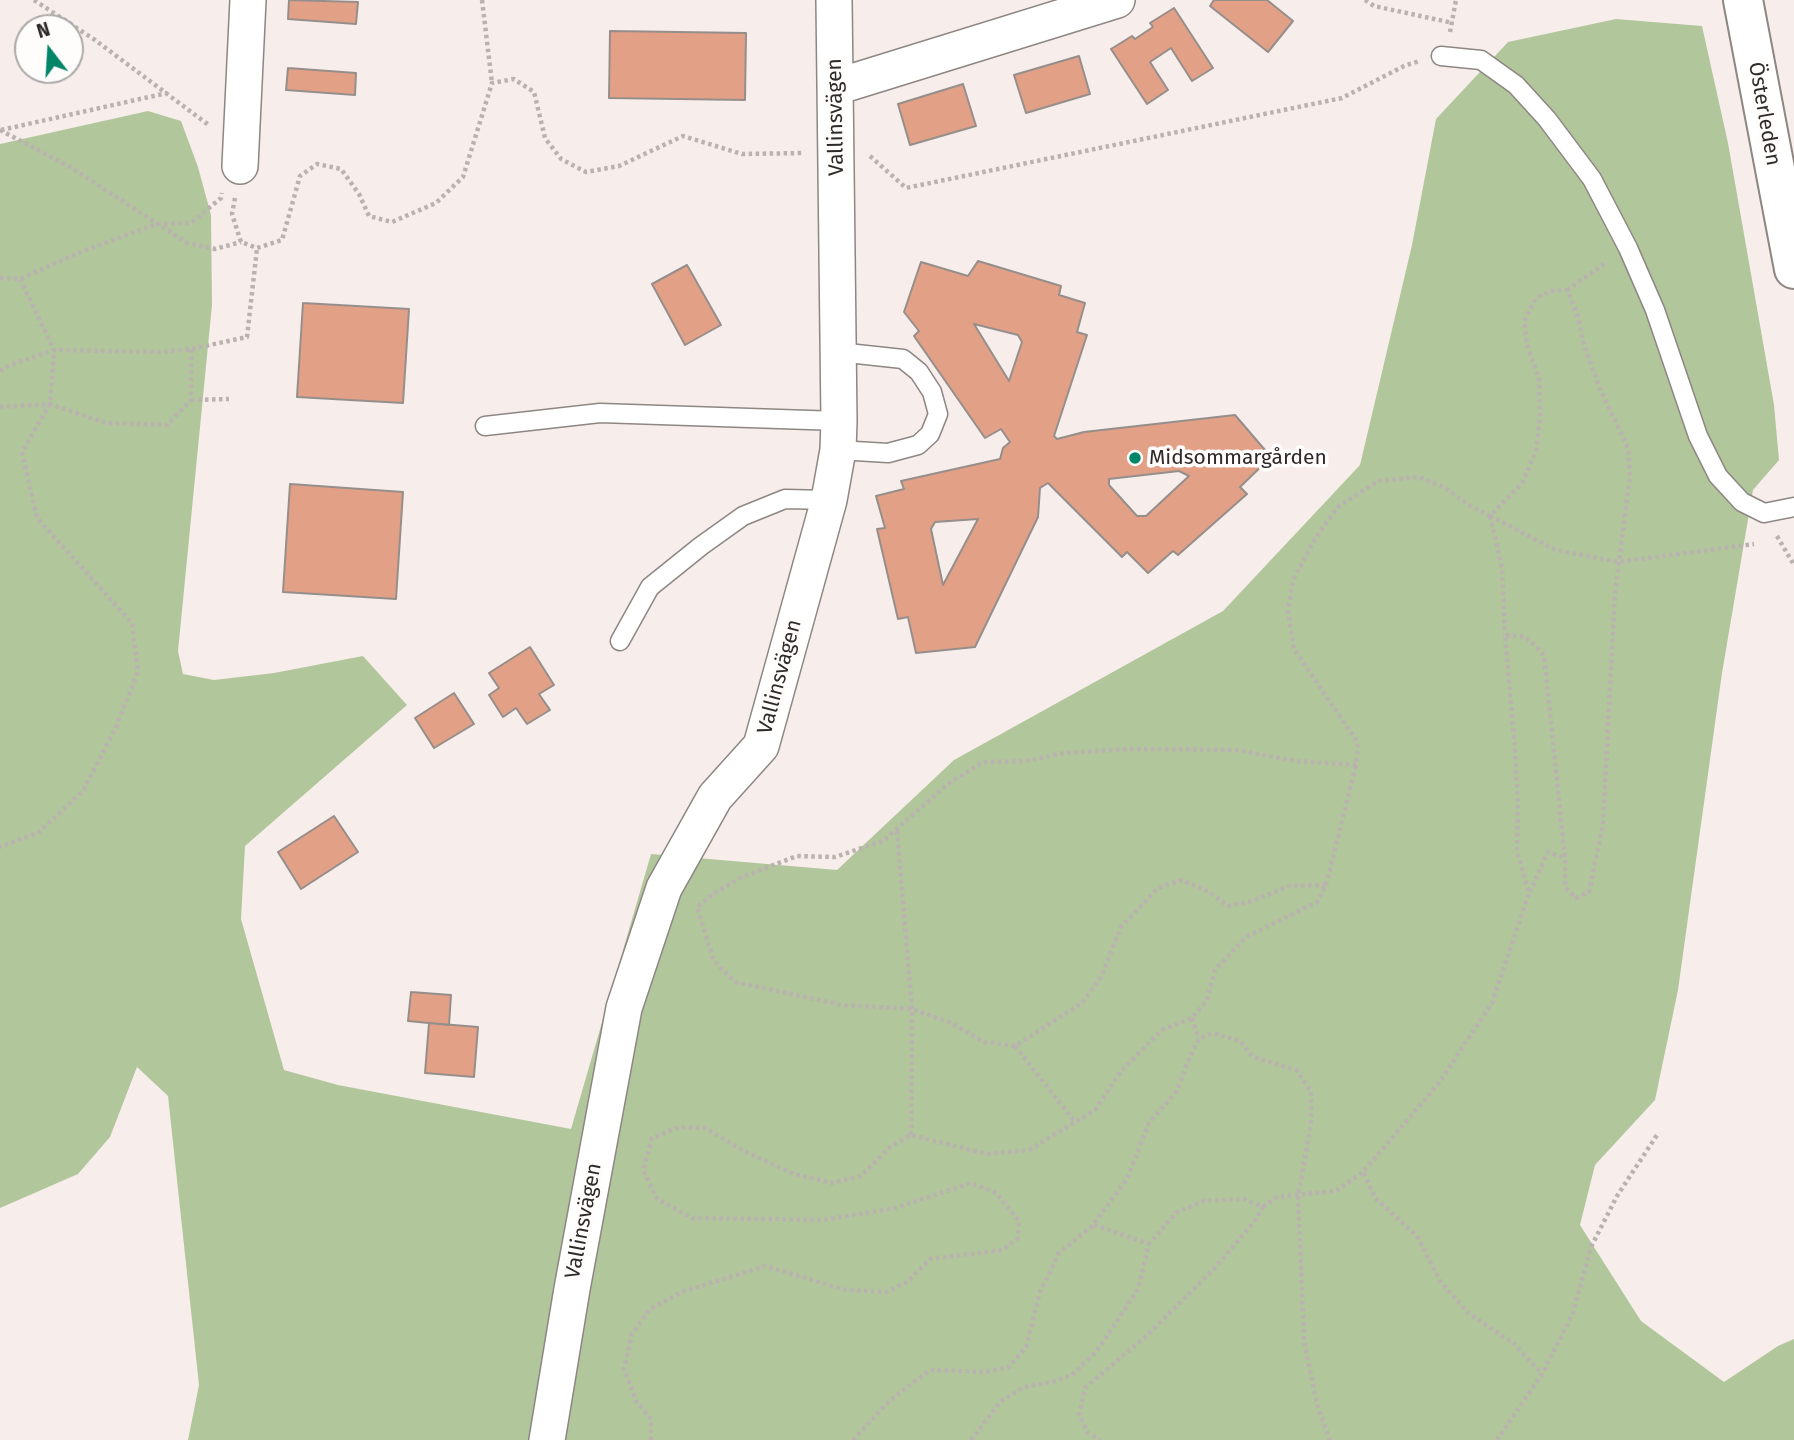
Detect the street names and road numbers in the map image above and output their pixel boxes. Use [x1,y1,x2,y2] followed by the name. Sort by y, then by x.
[822,58,850,176] street label: Vallinsvägen
[1742,60,1786,168] street label: Österleden
[753,617,807,737] street label: Vallinsvägen
[560,1161,608,1281] street label: Vallinsvägen

